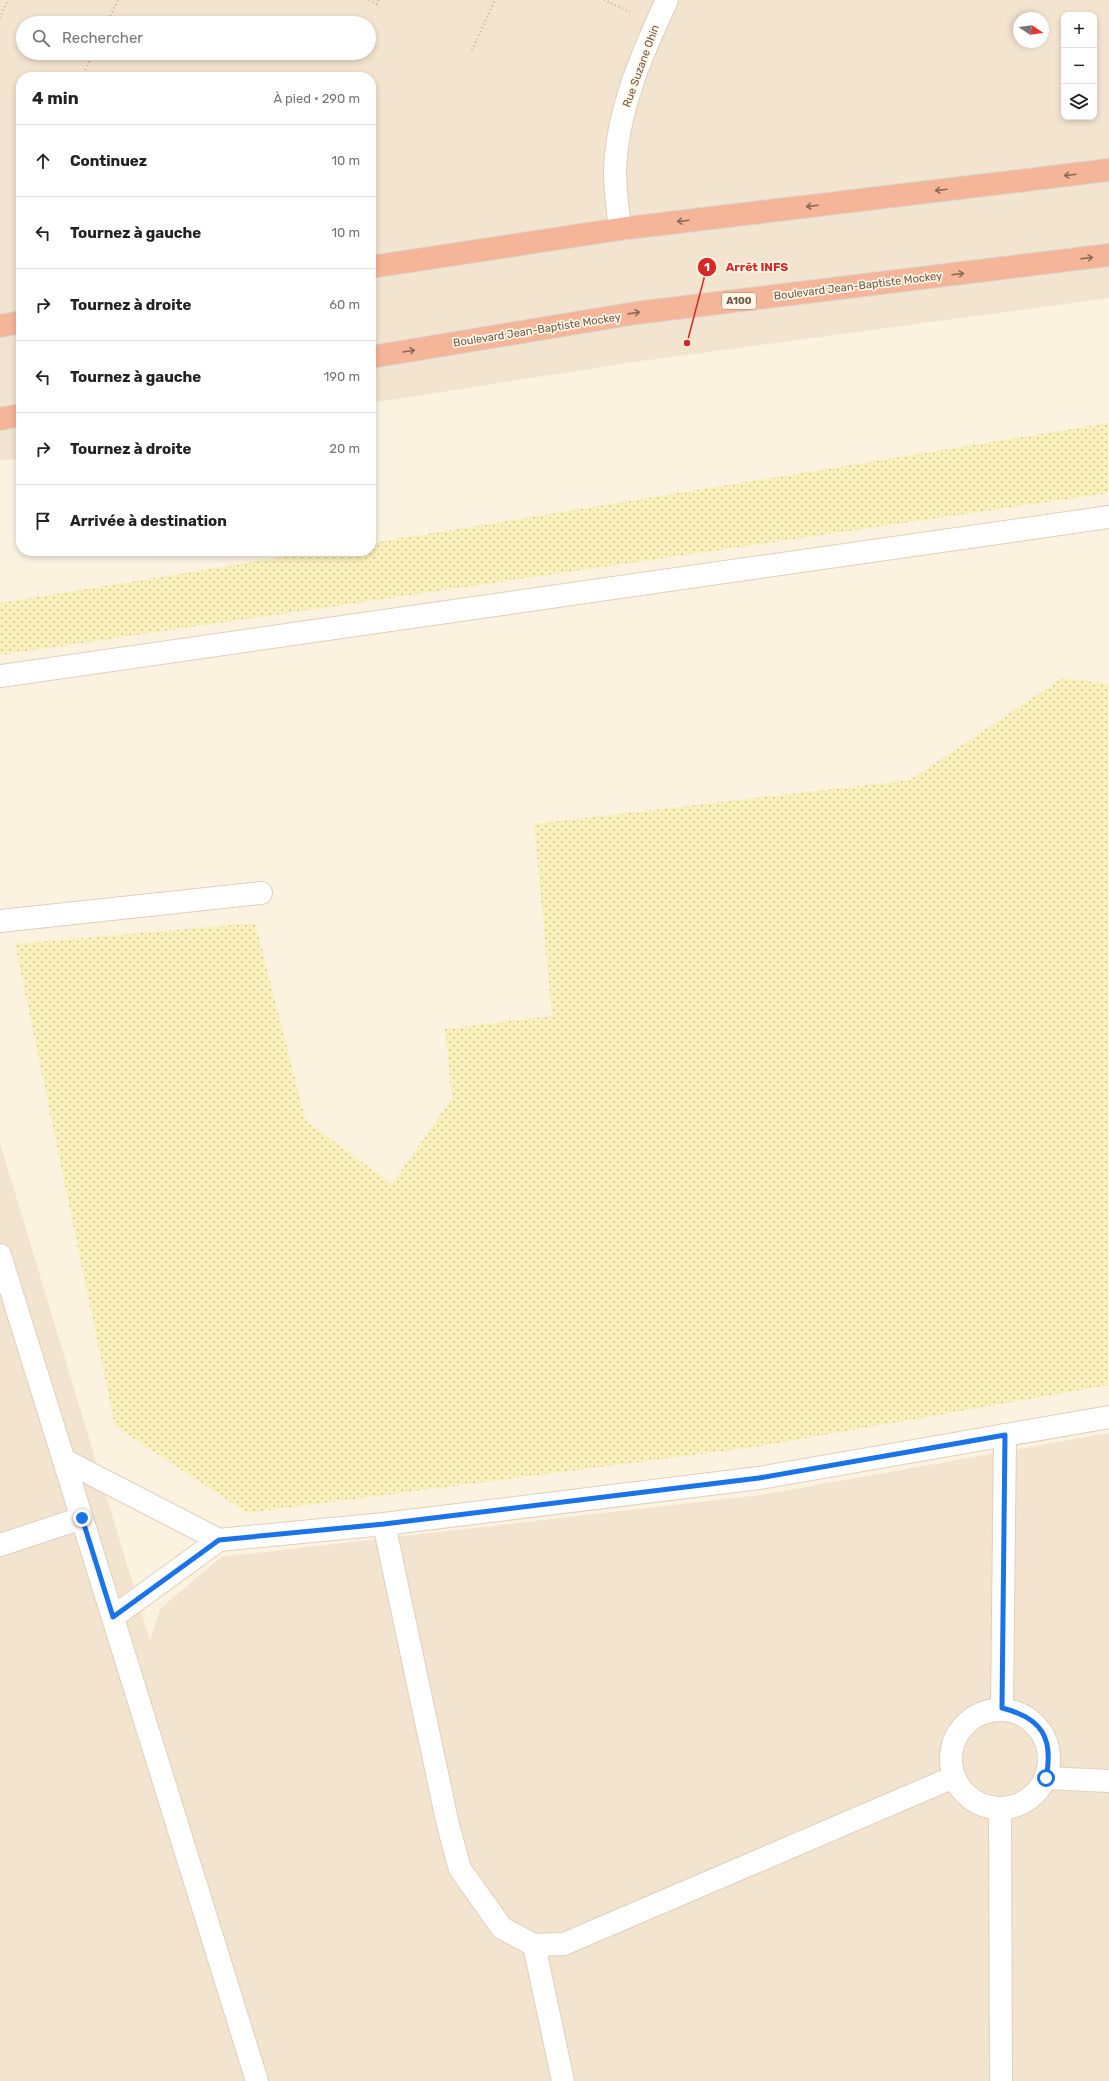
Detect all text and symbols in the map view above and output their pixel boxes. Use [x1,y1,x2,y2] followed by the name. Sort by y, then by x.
[1013,12,1049,48] north arrow
[1061,12,1097,120] map controls
[1061,12,1097,48] button: +
[16,16,376,60] search box
[620,23,662,109] street label: Rue Suzane Ohin
[30,27,52,49] icon: search
[62,29,143,47] text: Rechercher
[1061,48,1097,84] button: −
[1061,84,1097,120] button: layers
[32,88,79,108] text: 4 min
[274,91,360,106] text: À pied · 290 m
[32,150,54,172] icon: ahead
[70,152,147,170] text: Continuez
[331,153,360,168] text: 10 m
[1064,171,1077,179] one-way arrow
[935,186,948,194] one-way arrow
[806,202,819,209] one-way arrow
[677,217,690,225] one-way arrow
[32,222,54,244] icon: left
[70,224,201,242] text: Tournez à gauche
[331,225,360,240] text: 10 m
[1080,254,1093,262] one-way arrow
[697,255,796,279] callout: Arrêt INFS
[704,260,710,274] text: 1
[726,260,788,274] text: Arrêt INFS
[773,269,943,303] street label: Boulevard Jean-Baptiste Mockey
[951,270,964,278] one-way arrow
[722,293,756,309] road number: A100
[32,294,54,316] icon: right
[70,296,191,314] text: Tournez à droite
[329,297,360,312] text: 60 m
[627,309,640,317] one-way arrow
[452,310,622,350] street label: Boulevard Jean-Baptiste Mockey
[403,347,416,355] one-way arrow
[32,366,54,388] icon: left
[70,368,201,386] text: Tournez à gauche
[324,369,360,384] text: 190 m
[32,438,54,460] icon: right
[70,440,191,458] text: Tournez à droite
[329,441,360,456] text: 20 m
[32,510,54,532] icon: arrive
[70,512,227,530] text: Arrivée à destination
[73,1509,91,1527] route end
[1037,1769,1055,1787] route start

